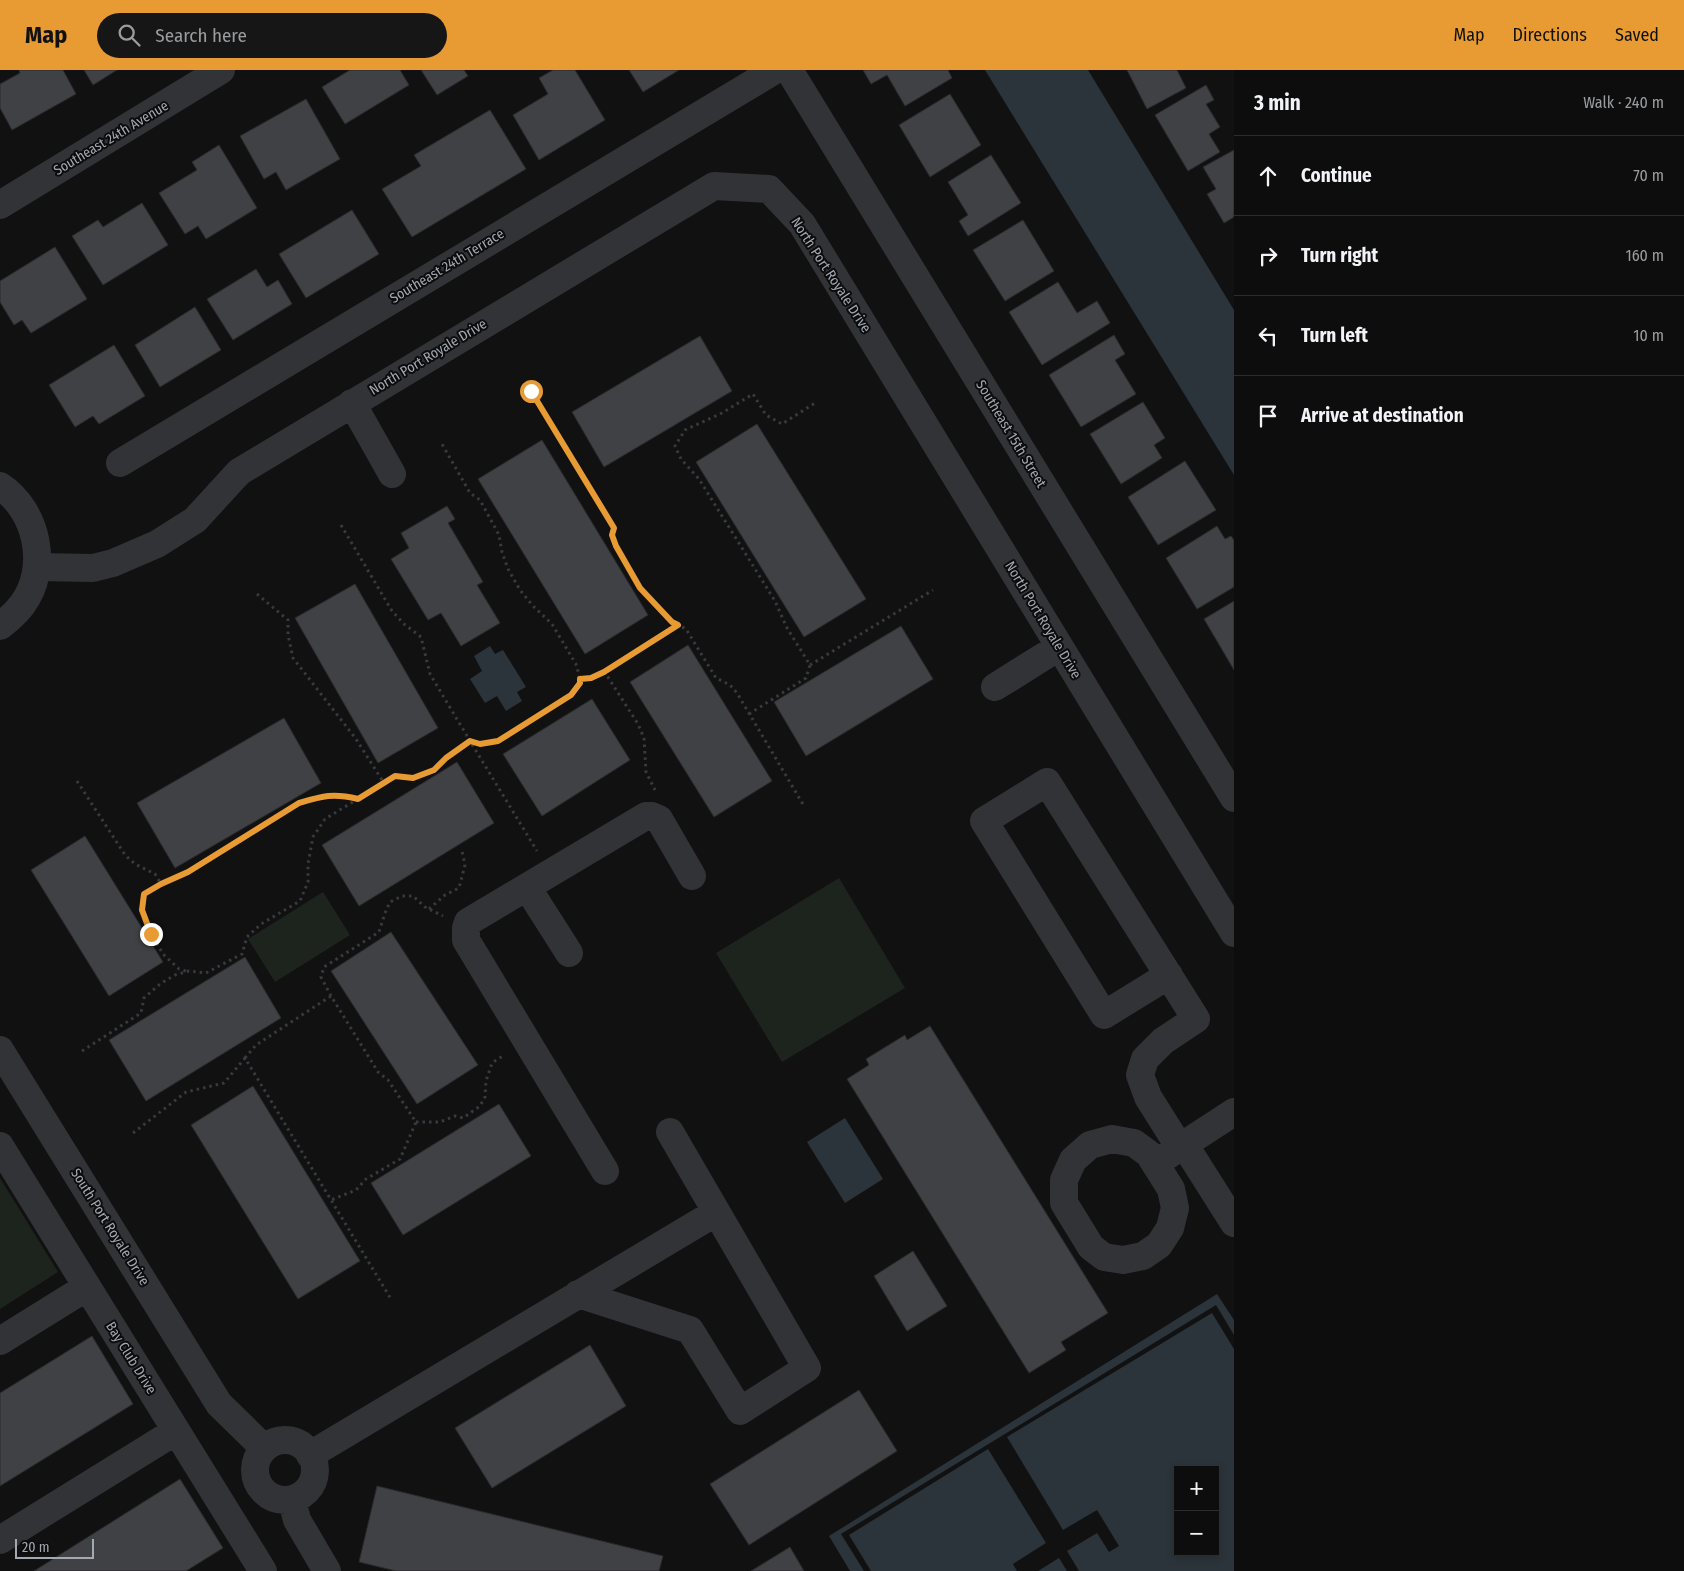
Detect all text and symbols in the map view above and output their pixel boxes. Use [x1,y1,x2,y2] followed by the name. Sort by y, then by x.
[97,13,447,58] search box
[25,21,67,49] text: Map
[115,21,143,49] icon: search
[155,24,247,47] text: Search here
[1453,24,1485,46] text: Map
[1513,24,1587,46] text: Directions
[1615,24,1659,46] text: Saved
[1254,90,1301,116] text: 3 min
[1583,93,1664,112] text: Walk · 240 m
[50,97,172,179] street label: Southeast 24th Avenue
[1254,162,1282,190] icon: ahead
[1301,164,1372,187] text: Continue
[1633,166,1664,185] text: 70 m
[787,214,875,336] street label: North Port Royale Drive
[387,225,507,307] street label: Southeast 24th Terrace
[1254,242,1282,270] icon: right
[1301,244,1378,267] text: Turn right
[1625,246,1664,265] text: 160 m
[366,315,490,399] street label: North Port Royale Drive
[1254,322,1282,350] icon: left
[1301,324,1368,347] text: Turn left
[1633,326,1664,345] text: 10 m
[972,377,1050,491] street label: Southeast 15th Street
[520,380,543,403] route start
[1254,402,1282,430] icon: arrive
[1301,404,1464,427] text: Arrive at destination
[1001,558,1085,682] street label: North Port Royale Drive
[140,923,163,946] route end
[67,1165,153,1289] street label: South Port Royale Drive
[102,1319,160,1397] street label: Bay Club Drive
[1174,1466,1219,1556] map controls
[1174,1466,1219,1511] button: +
[1174,1511,1219,1556] button: −
[15,1536,94,1559] scale bar
[22,1539,50,1556] text: 20 m

